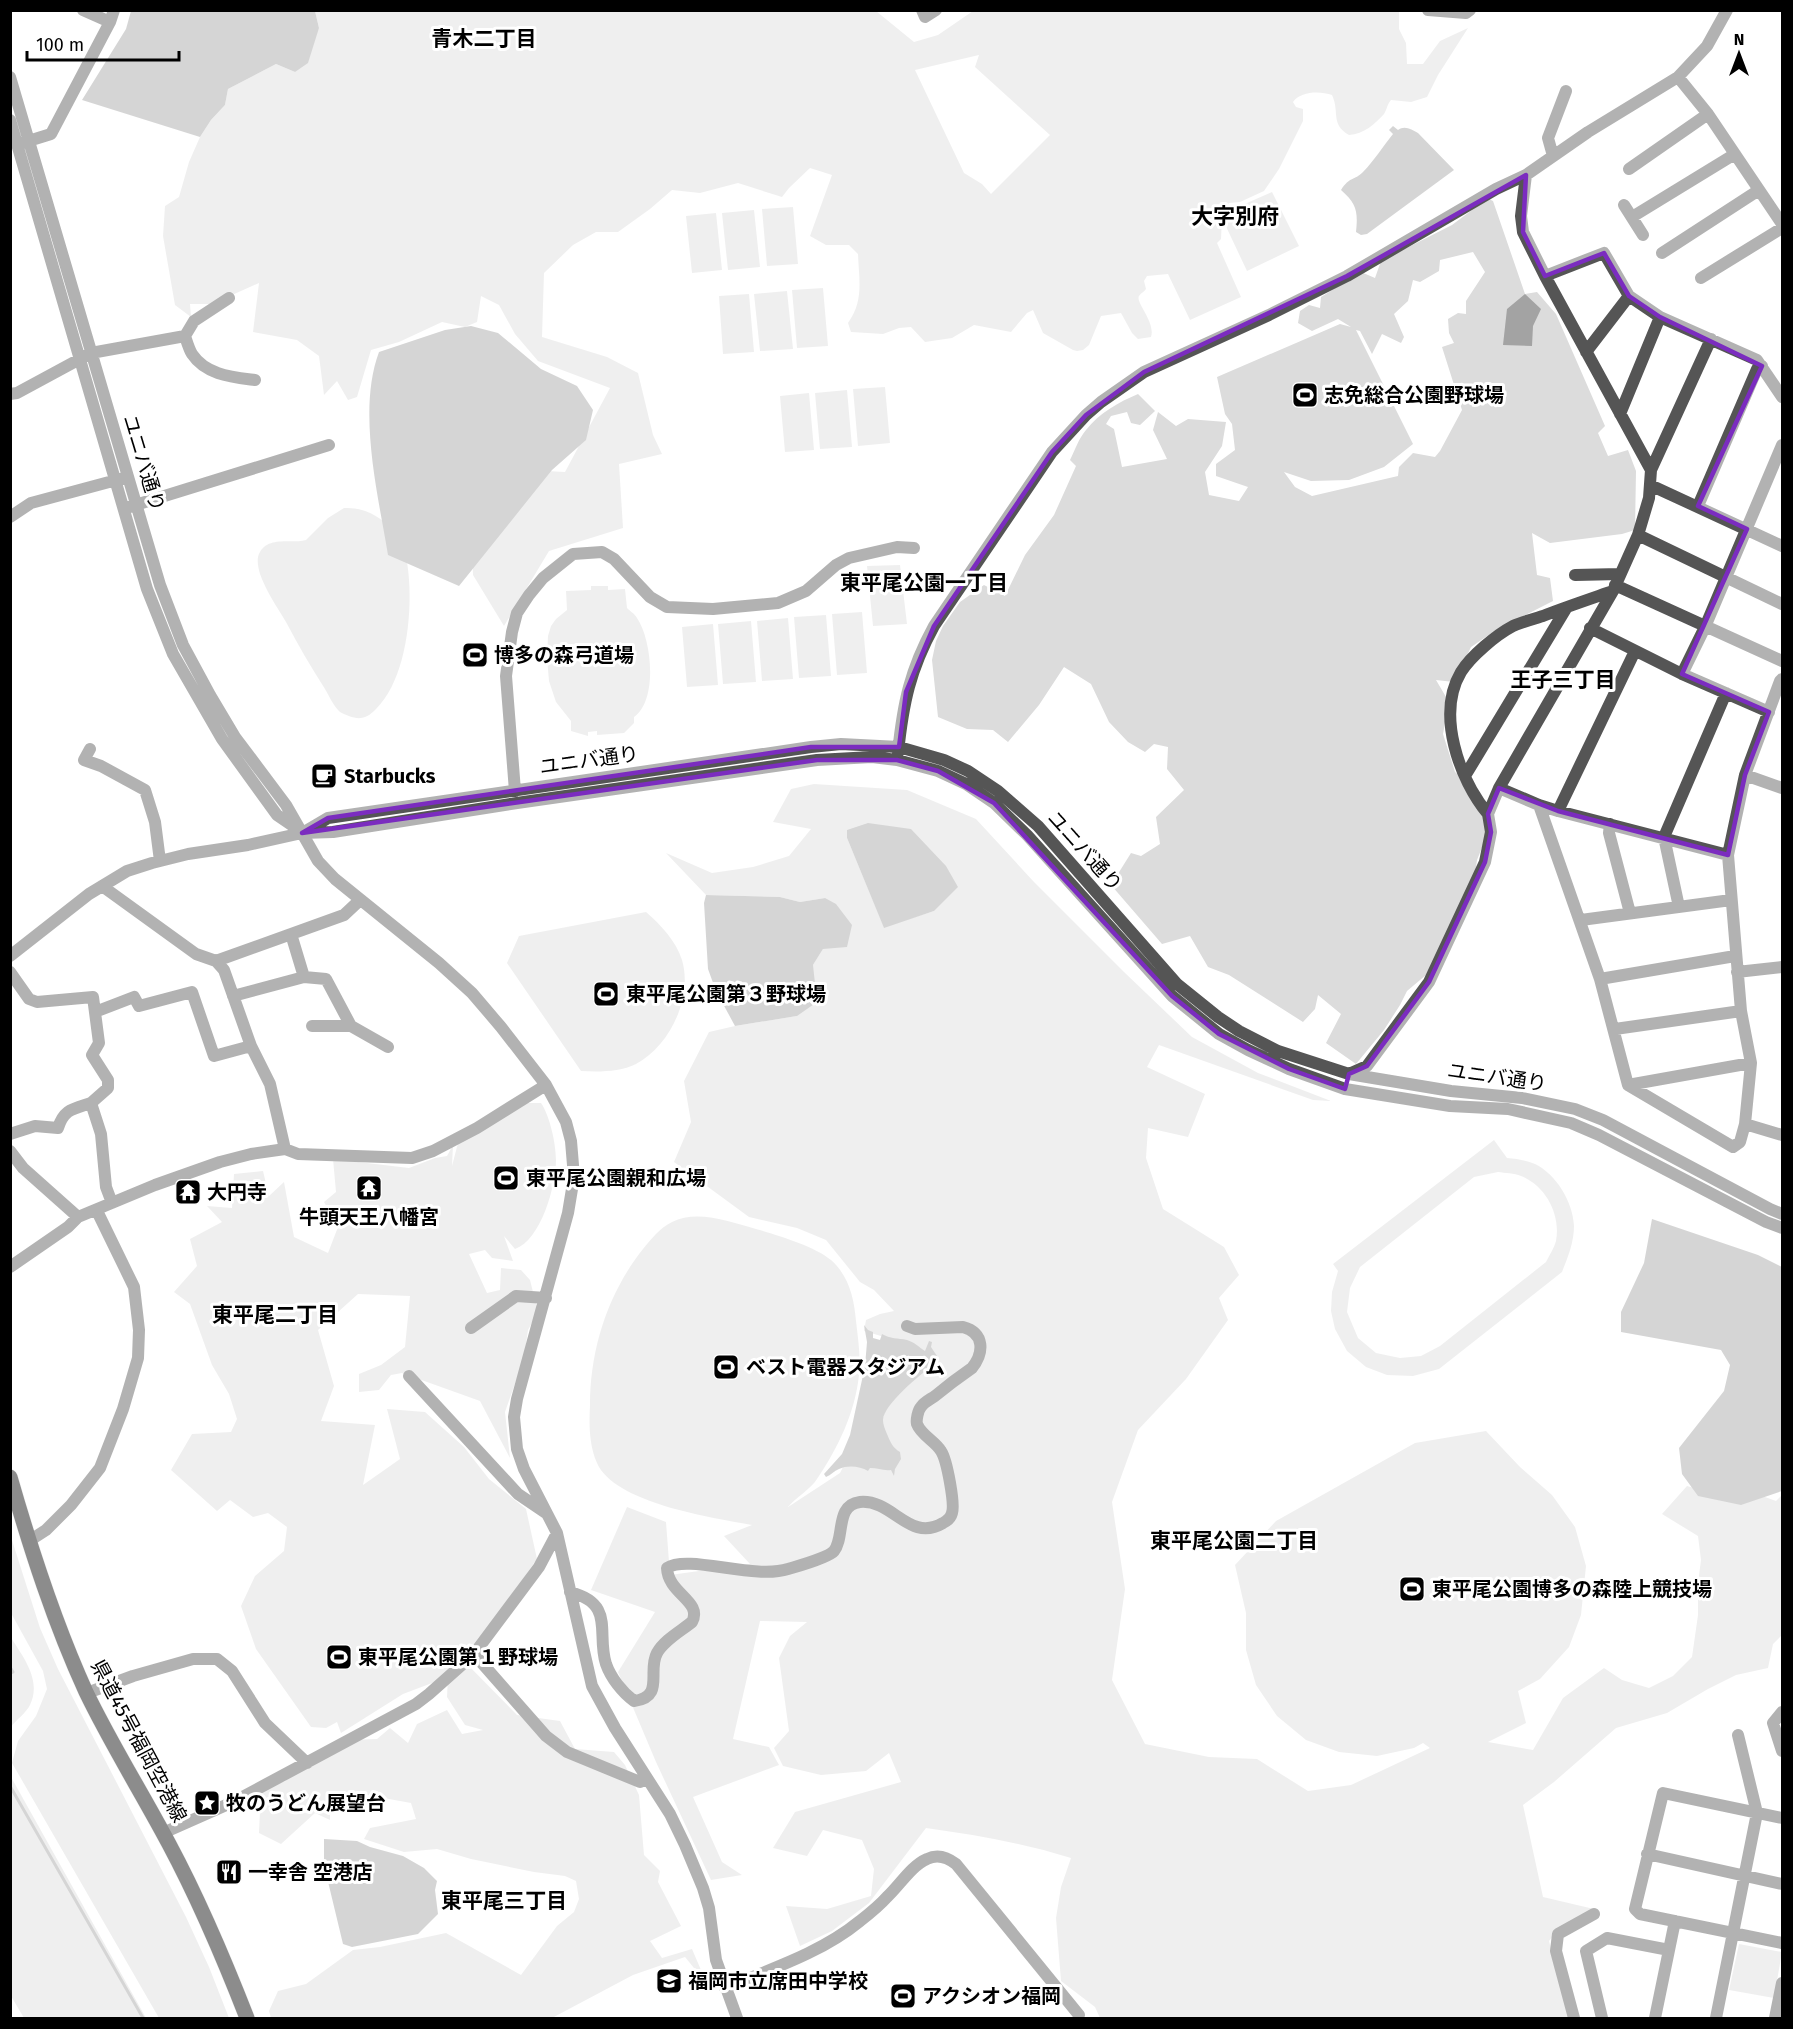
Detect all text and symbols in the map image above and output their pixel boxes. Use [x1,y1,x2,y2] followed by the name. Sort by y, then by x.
[27,24,178,62] scale bar
[1709,24,1769,84] north arrow
[432,26,537,52] district label: 青木二丁目
[1734,30,1744,49] text: N
[36,34,84,56] text: 100 m
[1191,203,1279,230] district label: 大字別府
[1290,380,1320,410] sports icon: 志免総合公園野球場
[1324,383,1504,407] place label: 志免総合公園野球場
[118,412,170,514] street label: ユニバ通り
[840,570,1008,596] district label: 東平尾公園一丁目
[460,640,490,670] sports icon: 博多の森弓道場
[494,643,634,667] place label: 博多の森弓道場
[1511,667,1616,693] district label: 王子三丁目
[538,741,640,779] street label: ユニバ通り
[309,761,339,791] cafe icon: Starbucks
[344,764,436,788] place label: Starbucks
[1043,806,1127,896] street label: ユニバ通り
[591,979,621,1009] sports icon: 東平尾公園第３野球場
[626,982,826,1006] place label: 東平尾公園第３野球場
[1446,1058,1548,1096] street label: ユニバ通り
[491,1163,521,1193] sports icon: 東平尾公園親和広場
[526,1166,706,1190] place label: 東平尾公園親和広場
[354,1173,384,1203] temple icon: 牛頭天王八幡宮
[173,1177,203,1207] temple icon: 大円寺
[207,1180,267,1204] place label: 大円寺
[299,1205,439,1229] place label: 牛頭天王八幡宮
[212,1302,338,1328] district label: 東平尾二丁目
[711,1352,741,1382] sports icon: ベスト電器スタジアム
[746,1355,945,1379] place label: ベスト電器スタジアム
[1150,1528,1318,1554] district label: 東平尾公園二丁目
[1397,1574,1427,1604] sports icon: 東平尾公園博多の森陸上競技場
[1432,1577,1712,1601] place label: 東平尾公園博多の森陸上競技場
[324,1642,354,1672] sports icon: 東平尾公園第１野球場
[358,1645,558,1669] place label: 東平尾公園第１野球場
[86,1656,192,1826] street label: 県道45号福岡空港線
[192,1788,222,1818] place icon: 牧のうどん展望台
[226,1791,386,1815] place label: 牧のうどん展望台
[214,1857,244,1887] restaurant icon: 一幸舎 空港店
[248,1860,373,1884] place label: 一幸舎 空港店
[441,1888,567,1914] district label: 東平尾三丁目
[654,1966,684,1996] school or university icon: 福岡市立席田中学校
[688,1969,868,1993] place label: 福岡市立席田中学校
[888,1981,918,2011] sports icon: アクシオン福岡
[922,1984,1061,2008] place label: アクシオン福岡

